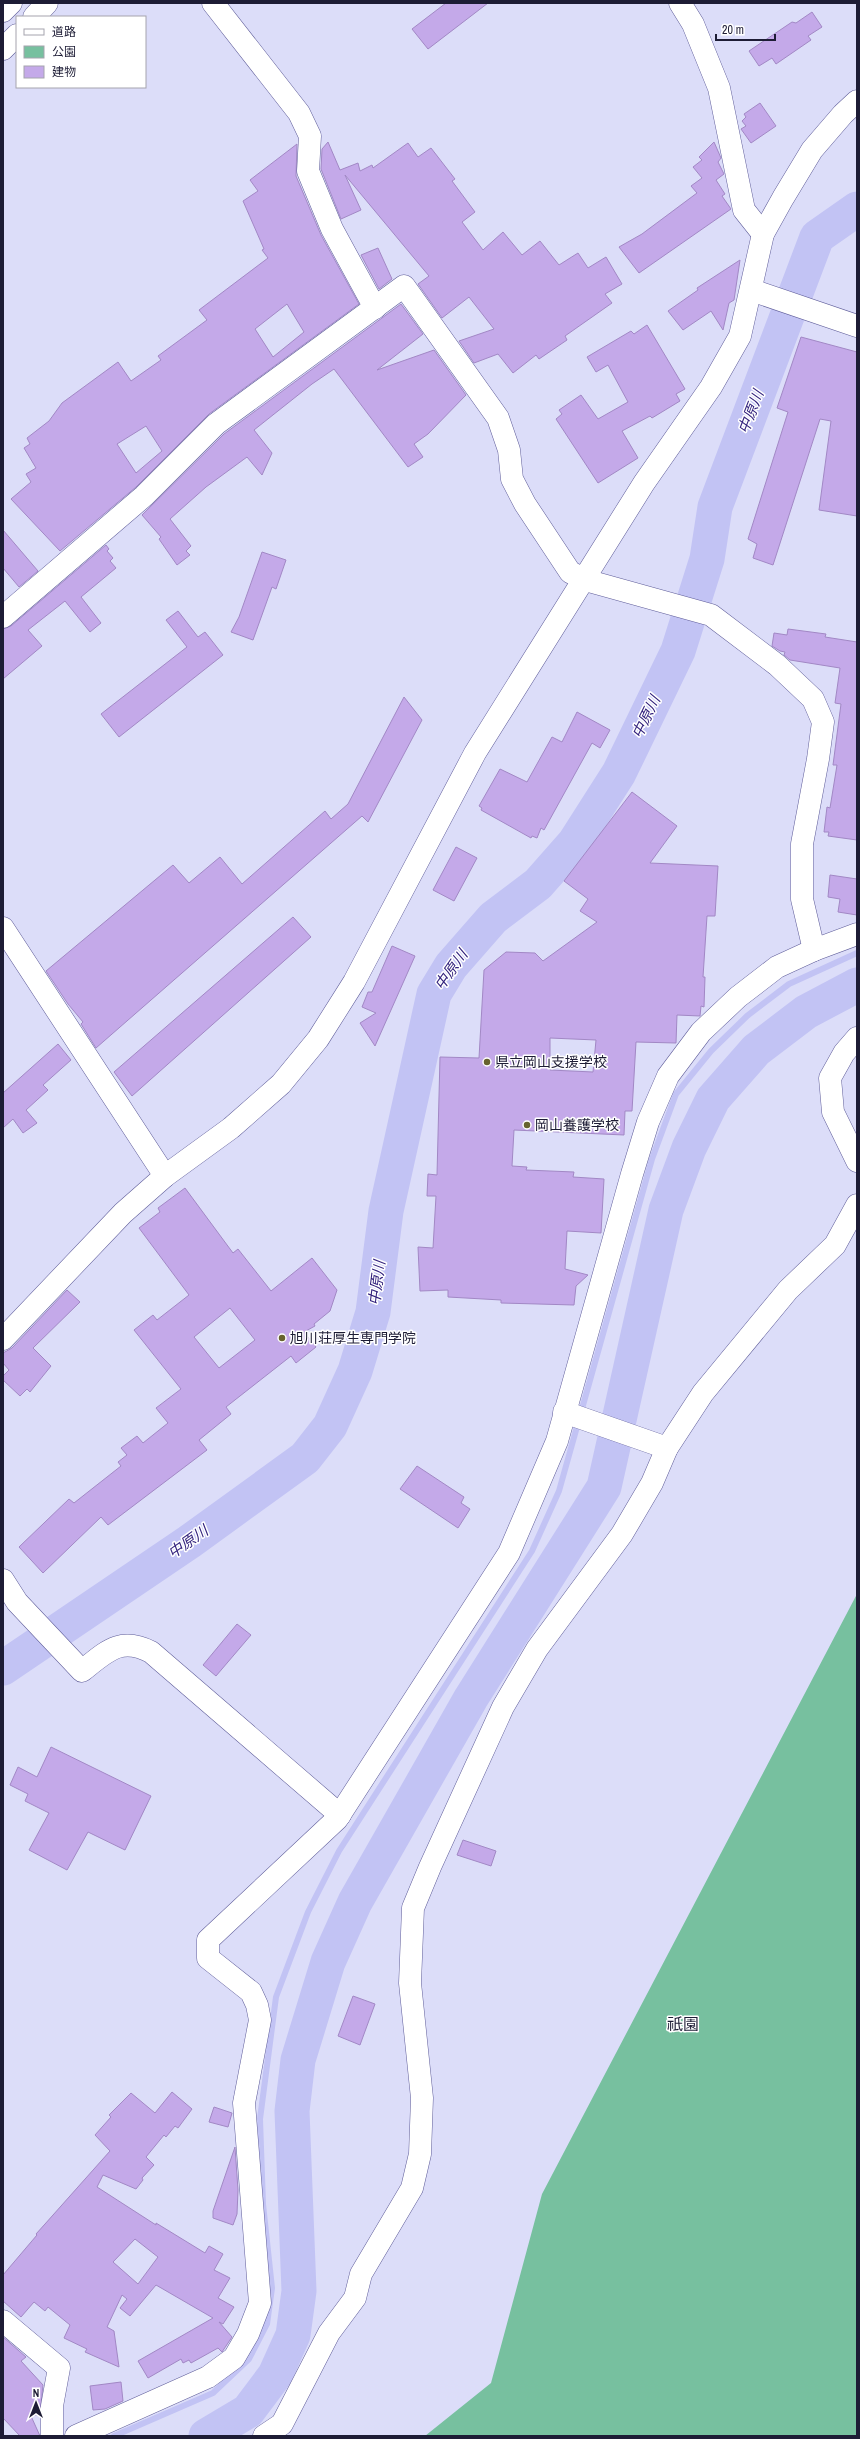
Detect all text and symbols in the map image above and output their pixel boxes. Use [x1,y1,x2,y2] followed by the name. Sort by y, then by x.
[16,16,146,88] legend
[716,16,775,42] scale bar
[722,22,744,38] text: 20 m
[52,24,76,40] text: 道路
[52,44,76,60] text: 公園
[52,64,76,80] text: 建物
[733,385,769,437] water label: 中原川
[626,690,666,742] water label: 中原川
[429,944,473,994] water label: 中原川
[495,1053,607,1071] place label: 県立岡山支援学校
[482,1057,492,1067] marker: 県立岡山支援学校
[535,1116,619,1134] place label: 岡山養護学校
[522,1120,532,1130] marker: 岡山養護学校
[363,1257,390,1307] water label: 中原川
[290,1329,416,1347] place label: 旭川荘厚生専門学院
[277,1333,287,1343] marker: 旭川荘厚生専門学院
[163,1519,214,1563] water label: 中原川
[667,2013,699,2035] district label: 祇園
[16,2383,56,2423] north arrow
[33,2386,39,2400] text: N

